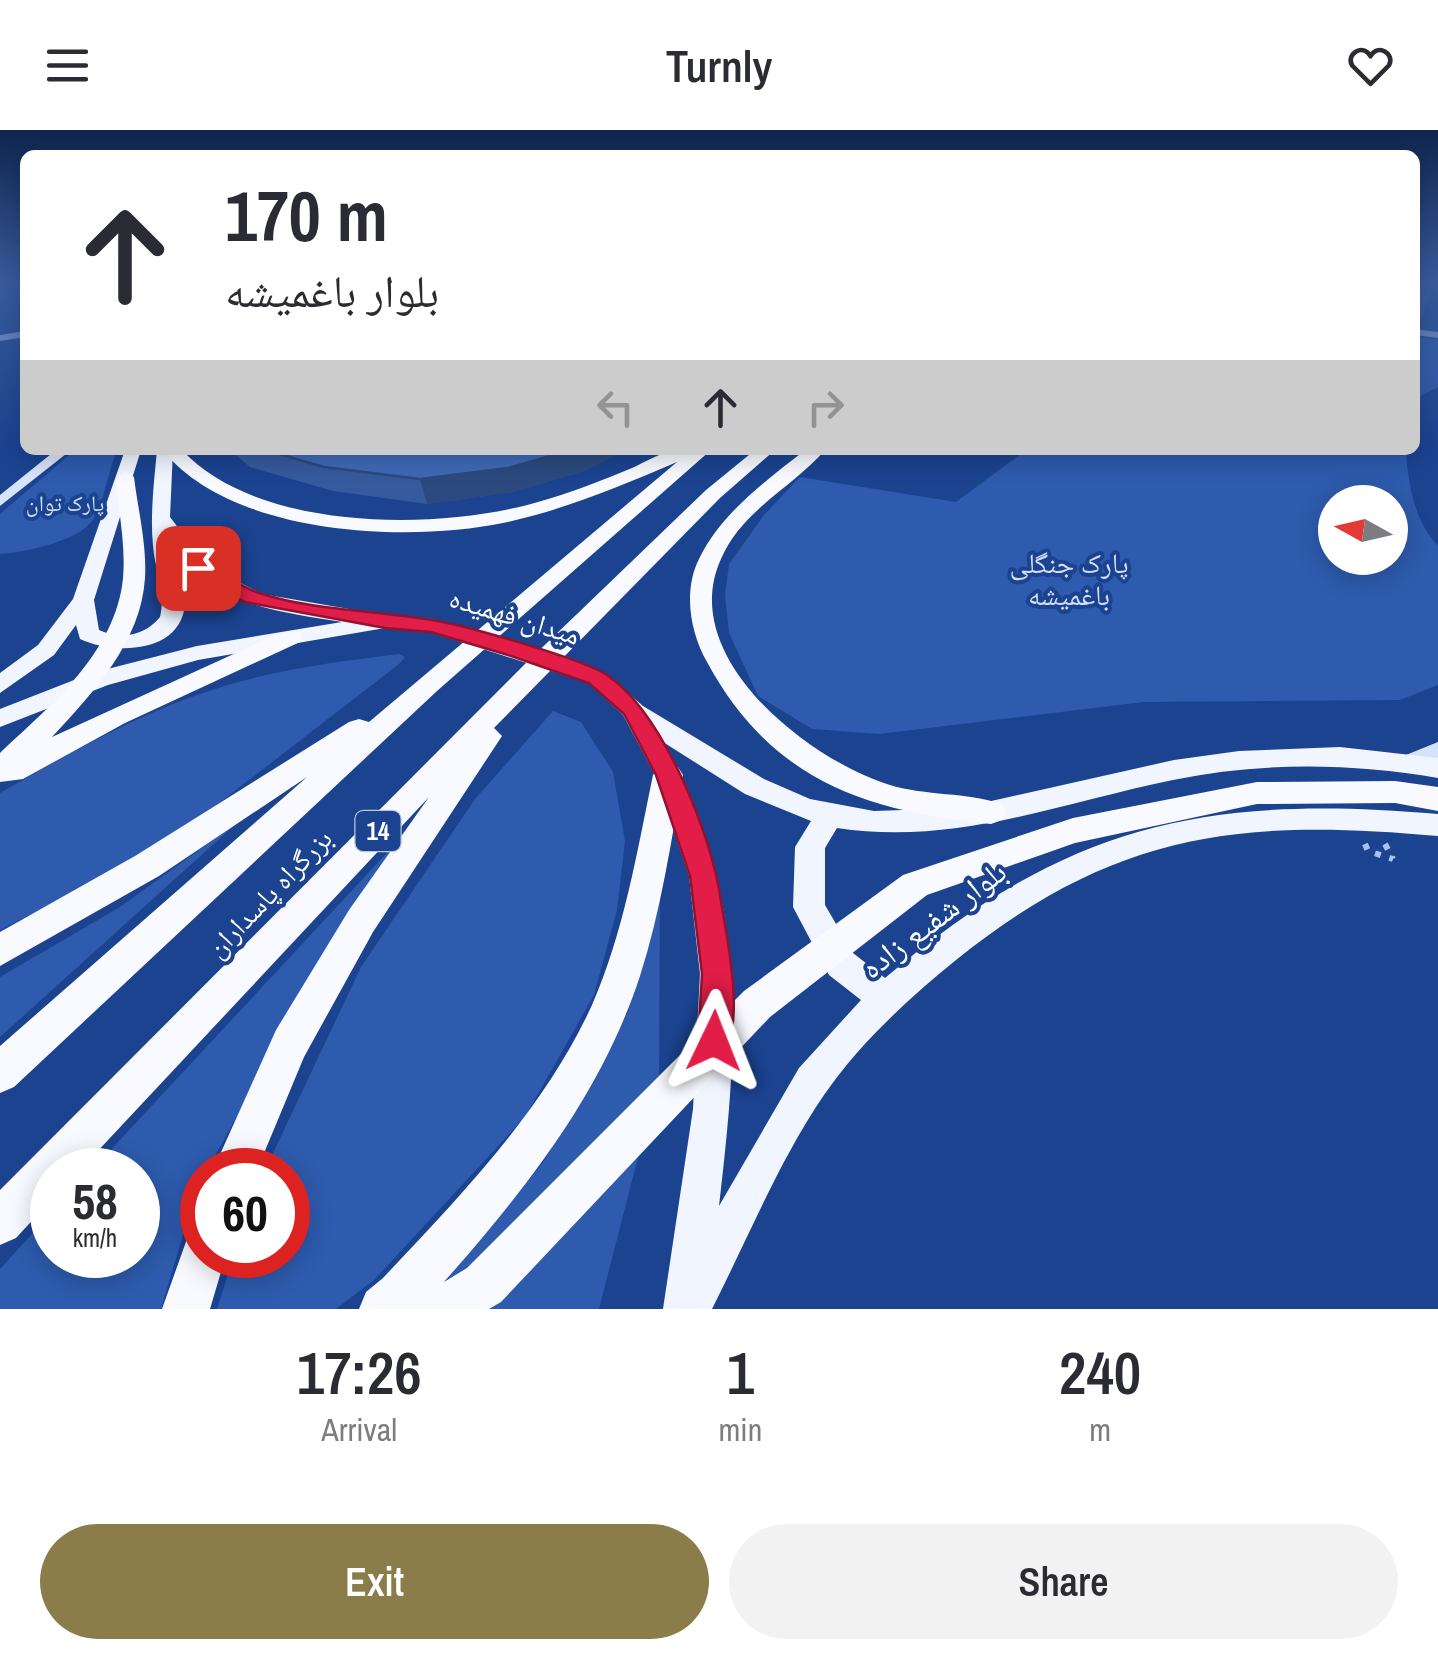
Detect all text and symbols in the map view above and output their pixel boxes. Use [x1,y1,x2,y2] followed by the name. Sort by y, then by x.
[666,35,772,96] text: Turnly
[40,38,95,93] icon: menu
[1343,38,1398,93] icon: heart
[225,169,388,263] text: 170 m
[60,190,190,320] icon: ahead
[225,260,439,321] text: بلوار باغمیشه
[588,380,643,435] icon: left
[693,380,748,435] icon: ahead
[798,380,853,435] icon: right
[1318,485,1408,575] north arrow
[1318,485,1408,575] map controls
[26,488,104,518] park label: پارک توان
[156,526,241,611] pin
[171,541,226,596] icon: arrive
[1009,544,1129,614] park label: پارک جنگلی باغمیشه
[445,578,585,654] street label: میدان فهمیده
[356,811,400,851] road number: 14
[198,820,340,966] street label: بزرگراه پاسداران
[851,850,1015,988] street label: بلوار شفیع زاده
[662,989,766,1093] position arrow
[180,1148,310,1278] speed limit sign: 60
[72,1167,118,1235] text: 58
[73,1221,117,1255] text: km/h
[297,1332,422,1413] text: 17:26
[727,1332,754,1413] text: 1
[1059,1332,1141,1413] text: 240
[321,1408,397,1451] text: Arrival
[719,1408,762,1451] text: min
[1089,1408,1111,1451] text: m
[40,1524,709,1639] button: Exit
[729,1524,1398,1639] button: Share

